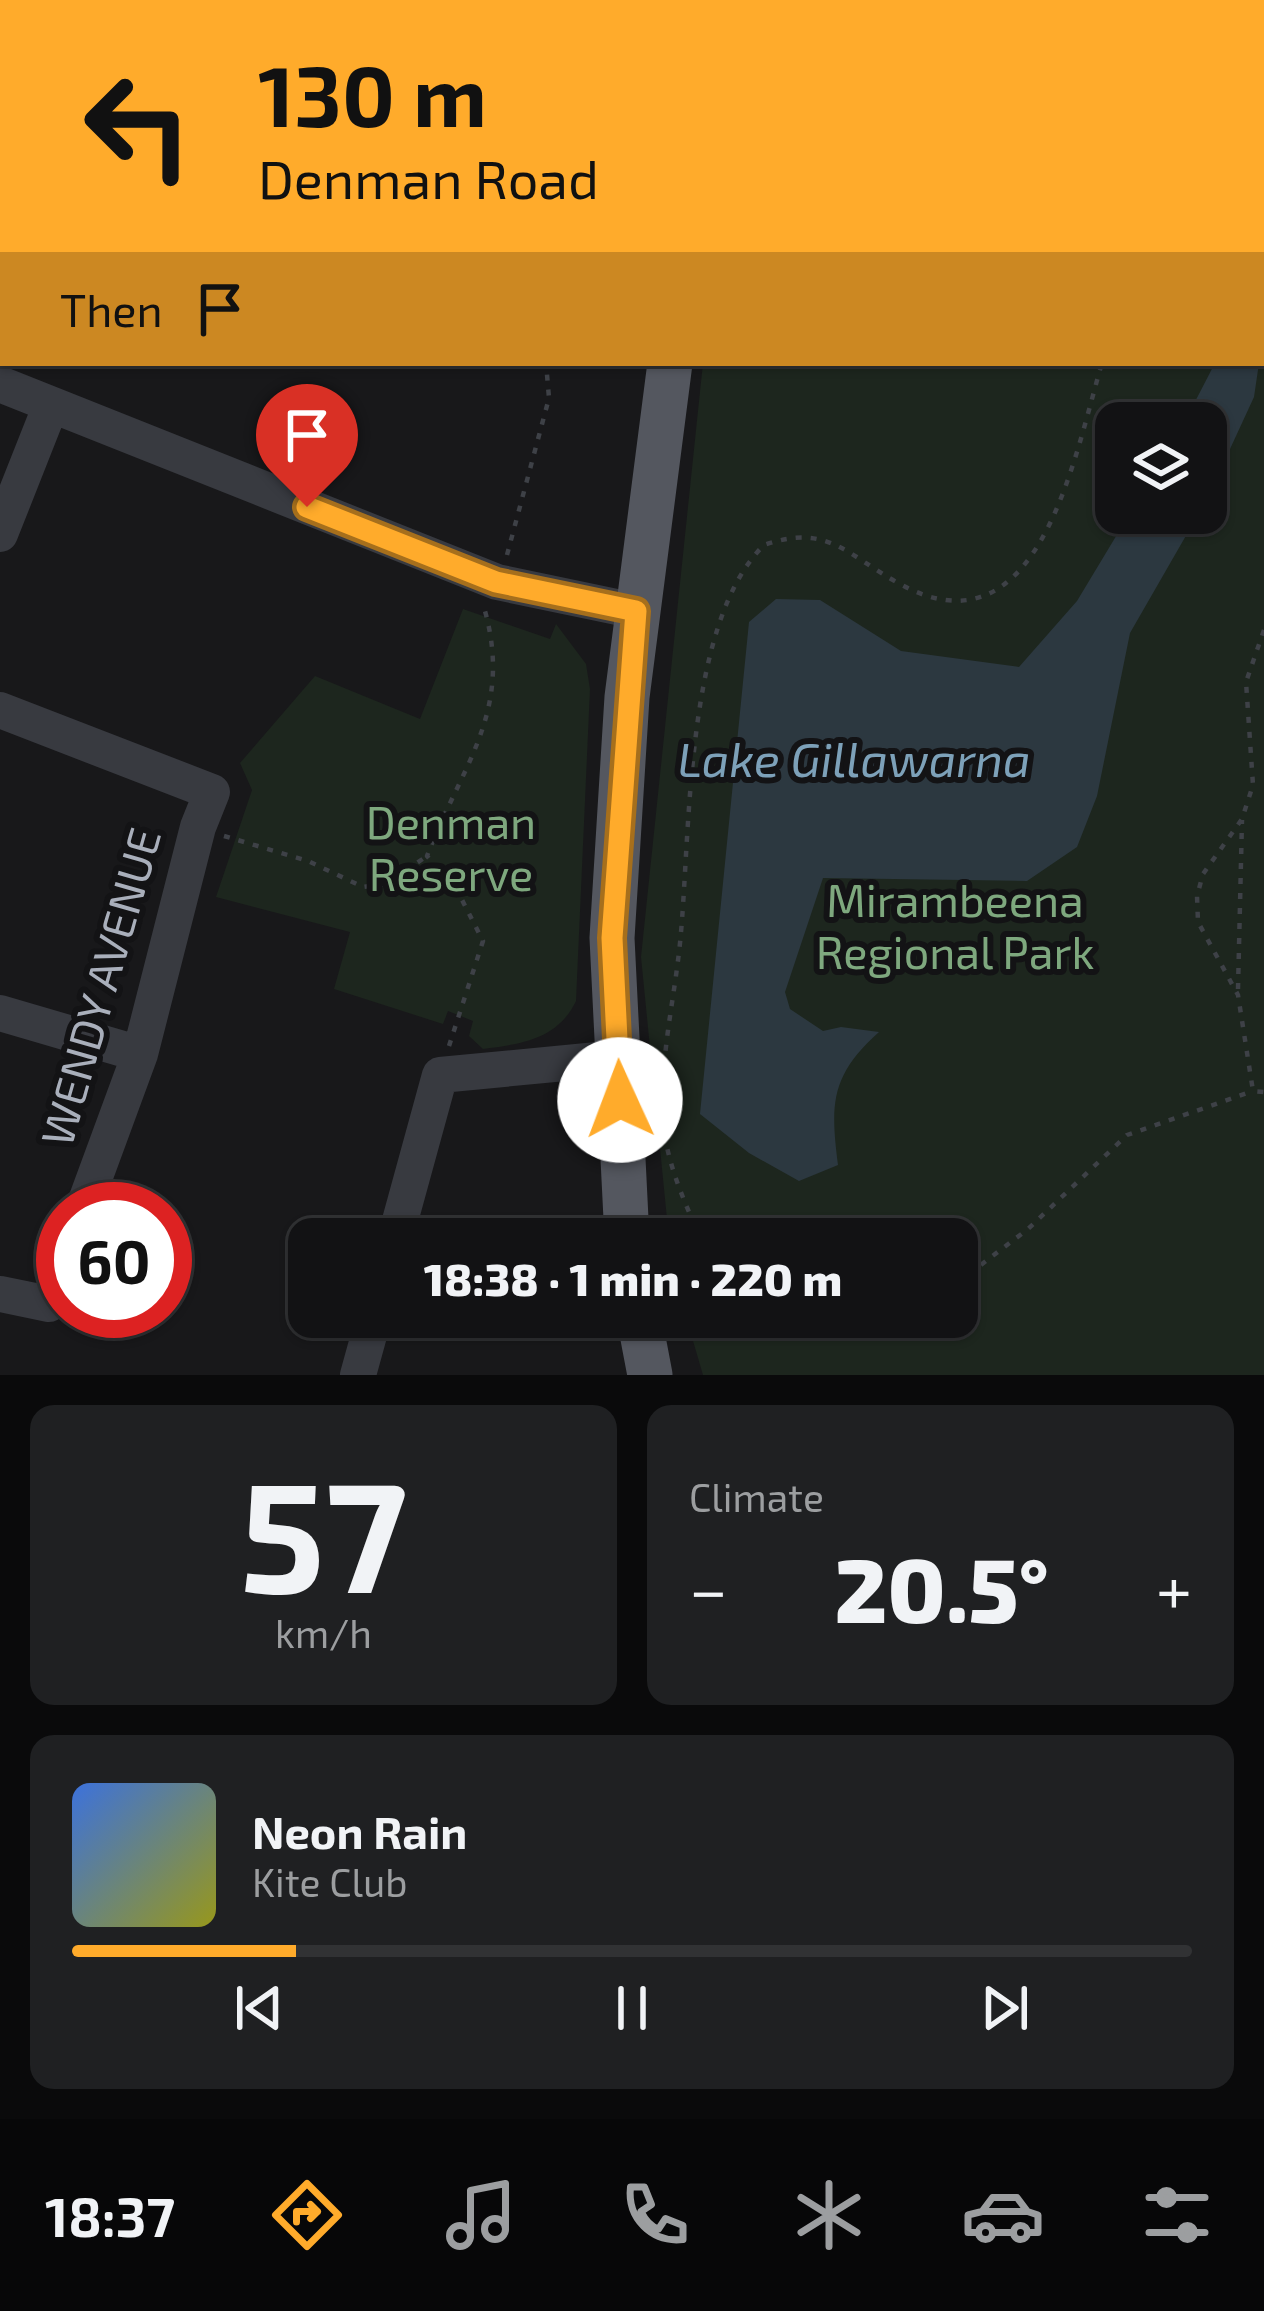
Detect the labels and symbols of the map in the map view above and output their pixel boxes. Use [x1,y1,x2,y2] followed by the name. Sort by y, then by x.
[256,384,358,507] pin
[677,729,1031,787] water label: Lake Gillawarna
[366,794,536,900] park label: Denman Reserve
[28,821,170,1152] street label: WENDY AVENUE
[816,872,1094,978] park label: Mirambeena Regional Park
[557,1037,683,1163] position arrow
[36,1182,192,1338] speed limit sign: 60

